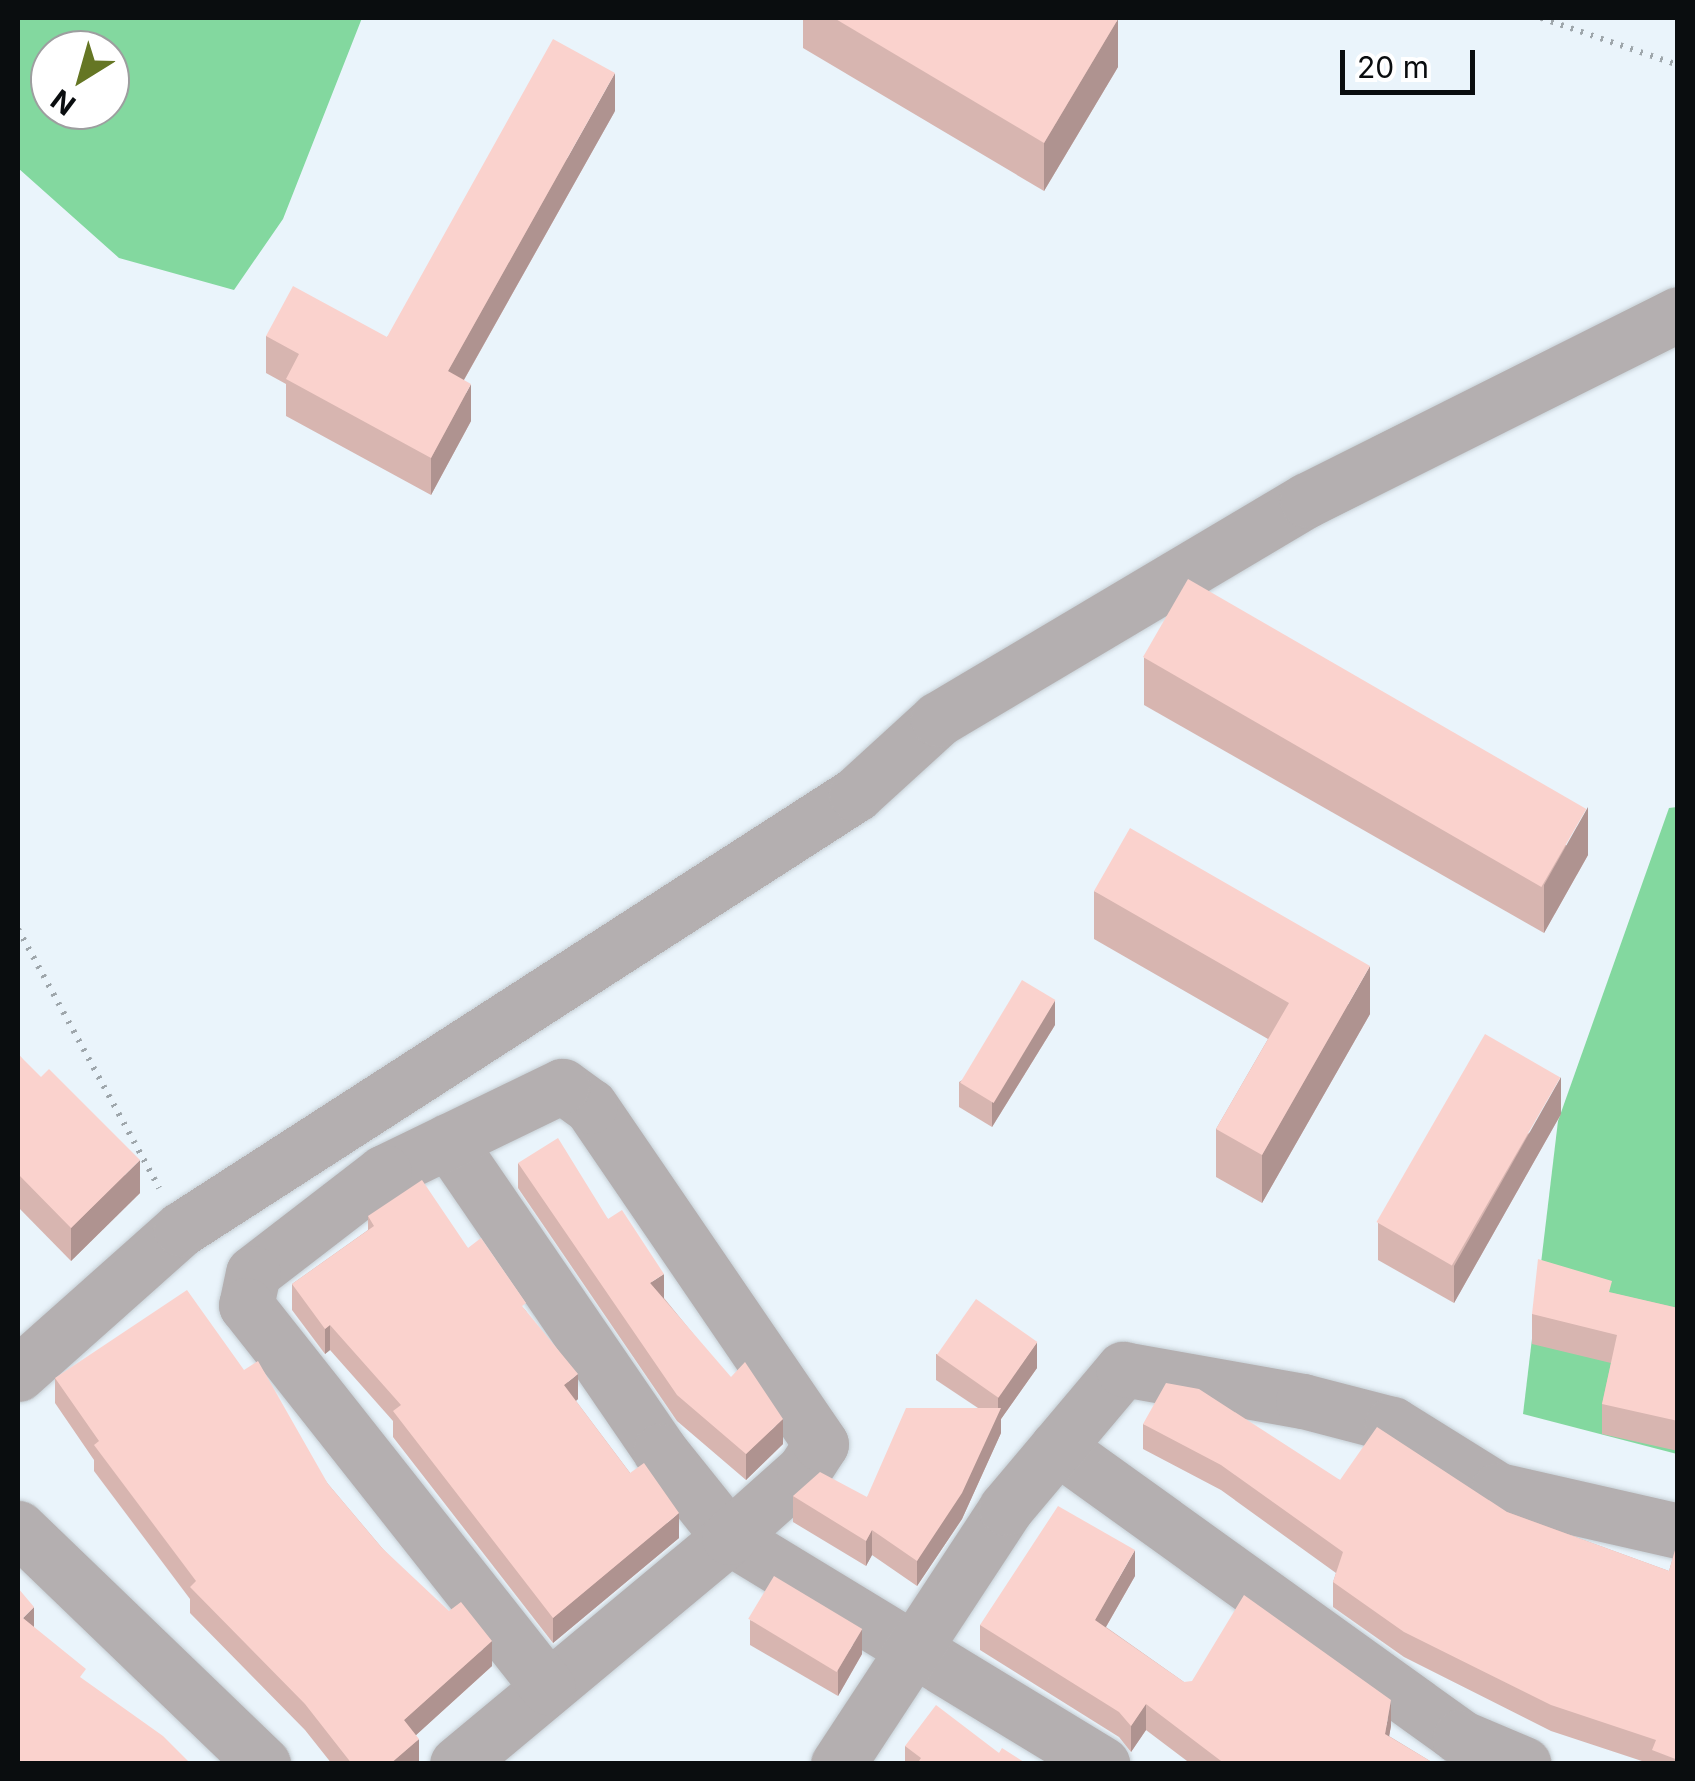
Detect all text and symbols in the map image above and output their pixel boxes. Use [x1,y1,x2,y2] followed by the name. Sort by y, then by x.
[30,30,130,130] north arrow
[1345,30,1480,92] scale bar
[1357,49,1429,85] text: 20 m
[44,82,82,122] text: N

